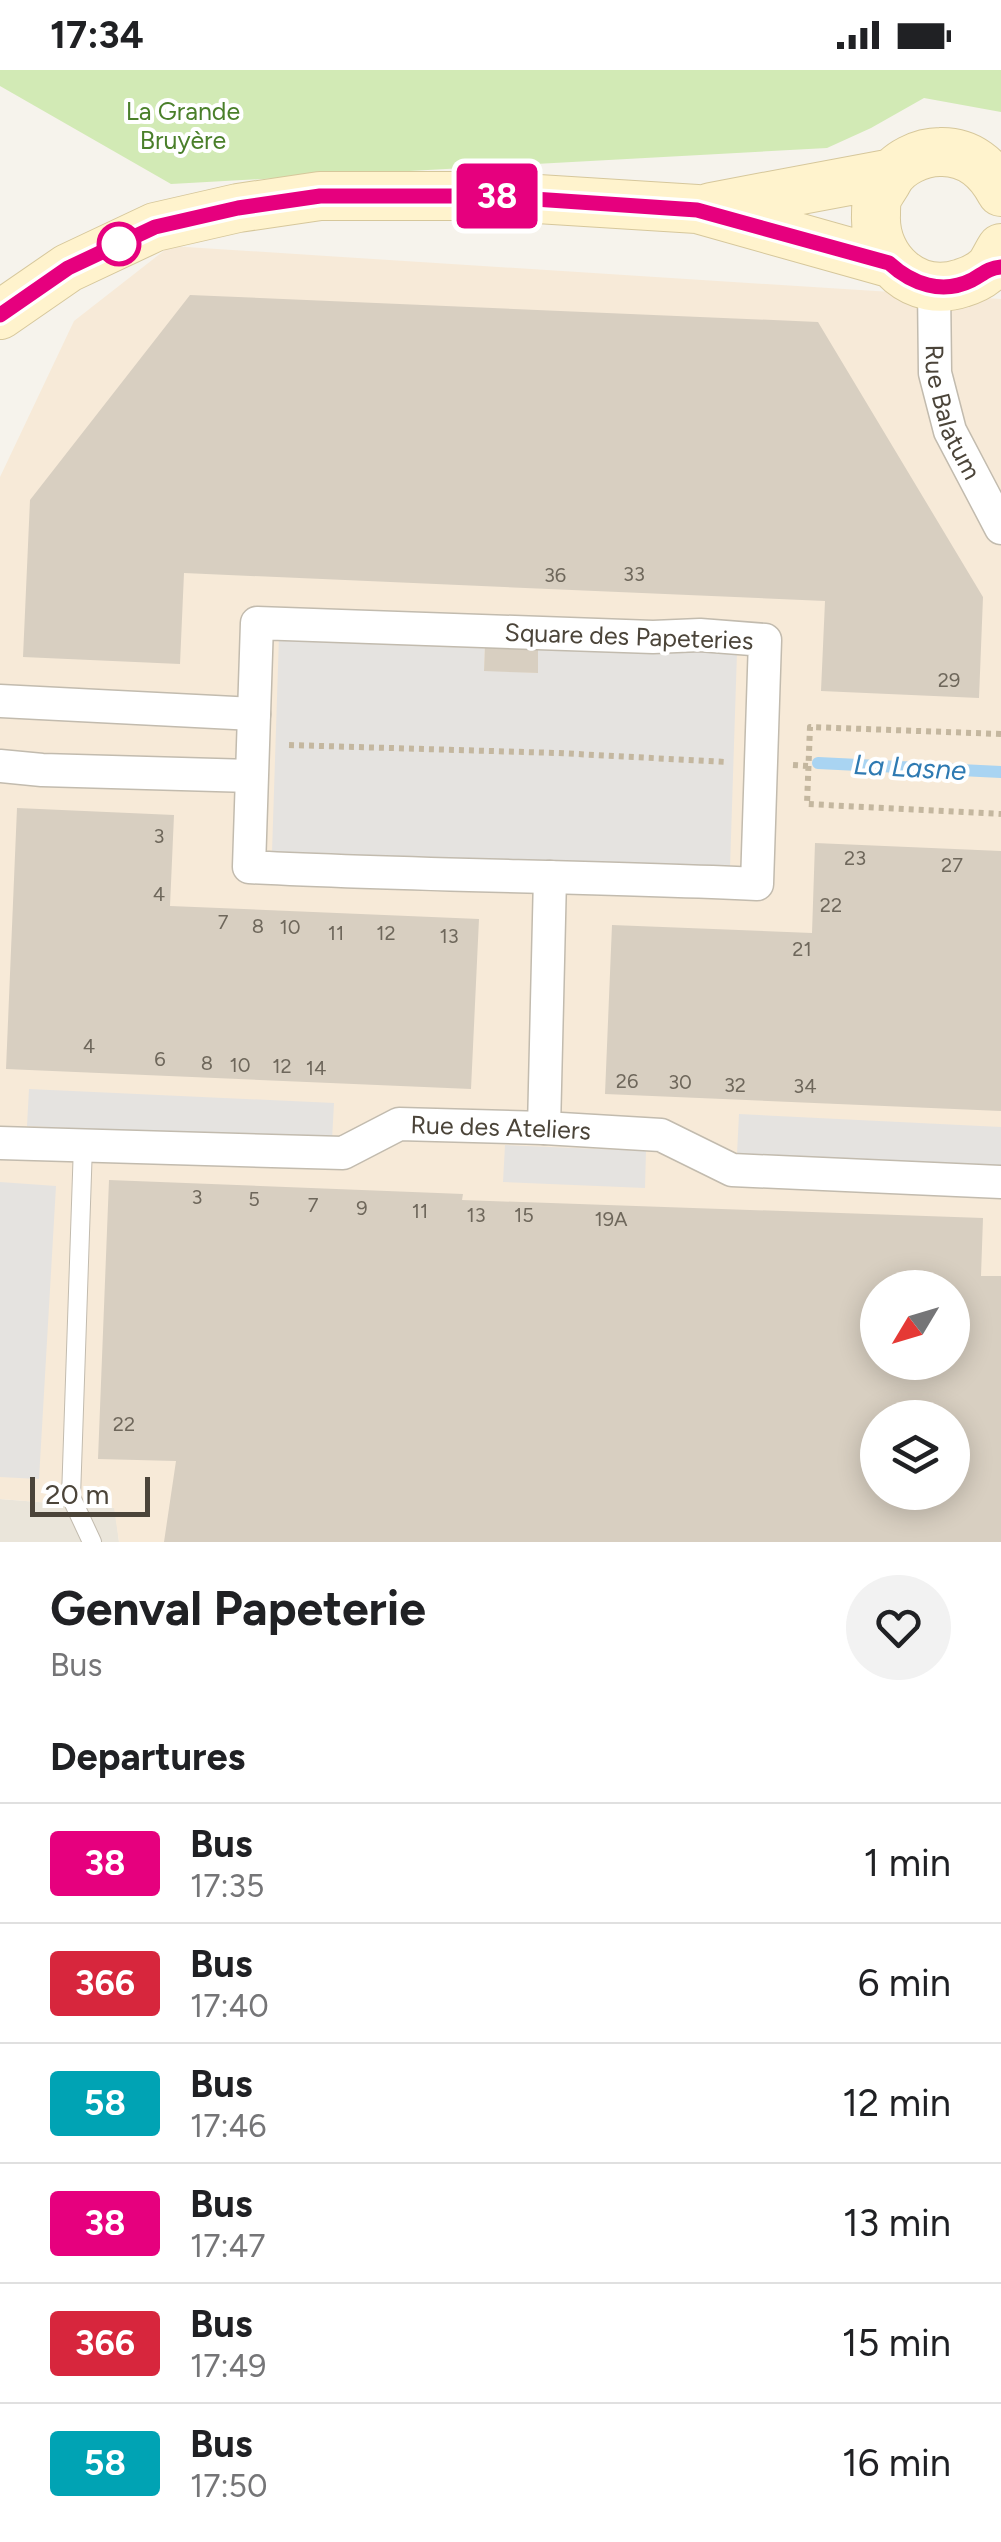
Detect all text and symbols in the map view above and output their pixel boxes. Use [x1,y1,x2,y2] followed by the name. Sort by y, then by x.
[50,12,144,58] text: 17:34
[126,96,240,155] park label: La Grande Bruyère
[452,164,542,228] line badge: 38
[477,175,517,217] text: 38
[98,223,140,265] unlabelled marker
[920,345,988,484] street label: Rue Balatum
[623,562,645,586] house number: 33
[544,563,566,587] house number: 36
[504,617,754,655] street label: Square des Papeteries
[938,668,960,692] house number: 29
[853,747,967,787] water label: La Lasne
[154,824,164,848] house number: 3
[844,846,866,870] house number: 23
[941,853,963,877] house number: 27
[153,882,165,906] house number: 4
[820,893,842,917] house number: 22
[218,910,229,934] house number: 7
[252,914,264,938] house number: 8
[279,915,301,939] house number: 10
[328,921,344,945] house number: 11
[376,921,396,945] house number: 12
[439,924,459,948] house number: 13
[792,937,812,961] house number: 21
[83,1034,95,1058] house number: 4
[154,1047,166,1071] house number: 6
[201,1051,213,1075] house number: 8
[229,1053,251,1077] house number: 10
[272,1054,292,1078] house number: 12
[306,1056,326,1080] house number: 14
[616,1069,638,1093] house number: 26
[668,1070,692,1094] house number: 30
[724,1073,746,1097] house number: 32
[793,1074,817,1098] house number: 34
[410,1109,592,1146] street label: Rue des Ateliers
[192,1185,202,1209] house number: 3
[248,1187,260,1211] house number: 5
[308,1193,319,1217] house number: 7
[356,1196,368,1220] house number: 9
[412,1199,428,1223] house number: 11
[466,1203,486,1227] house number: 13
[514,1203,534,1227] house number: 15
[594,1207,628,1231] house number: 19A
[860,1270,970,1380] north arrow
[860,1270,970,1510] map controls
[860,1400,970,1510] button: layers
[113,1412,135,1436] house number: 22
[30,1472,150,1516] scale bar
[45,1477,109,1511] text: 20 m
[846,1575,951,1680] button: heart
[50,1579,426,1637] text: Genval Papeterie
[50,1646,102,1684] text: Bus
[50,1734,245,1780] text: Departures
[190,1821,253,1867] text: Bus
[864,1840,951,1886] text: 1 min
[85,1842,125,1884] text: 38
[190,1867,264,1905] text: 17:35
[190,1941,253,1987] text: Bus
[858,1960,951,2006] text: 6 min
[75,1962,135,2004] text: 366
[190,1987,269,2025] text: 17:40
[190,2061,253,2107] text: Bus
[842,2080,951,2126] text: 12 min
[84,2082,126,2124] text: 58
[190,2107,266,2145] text: 17:46
[190,2181,253,2227] text: Bus
[843,2200,951,2246] text: 13 min
[85,2202,125,2244] text: 38
[190,2227,266,2265] text: 17:47
[190,2301,253,2347] text: Bus
[842,2320,951,2366] text: 15 min
[75,2322,135,2364] text: 366
[190,2347,266,2385] text: 17:49
[190,2421,253,2467] text: Bus
[842,2440,951,2486] text: 16 min
[84,2442,126,2484] text: 58
[190,2467,267,2505] text: 17:50

